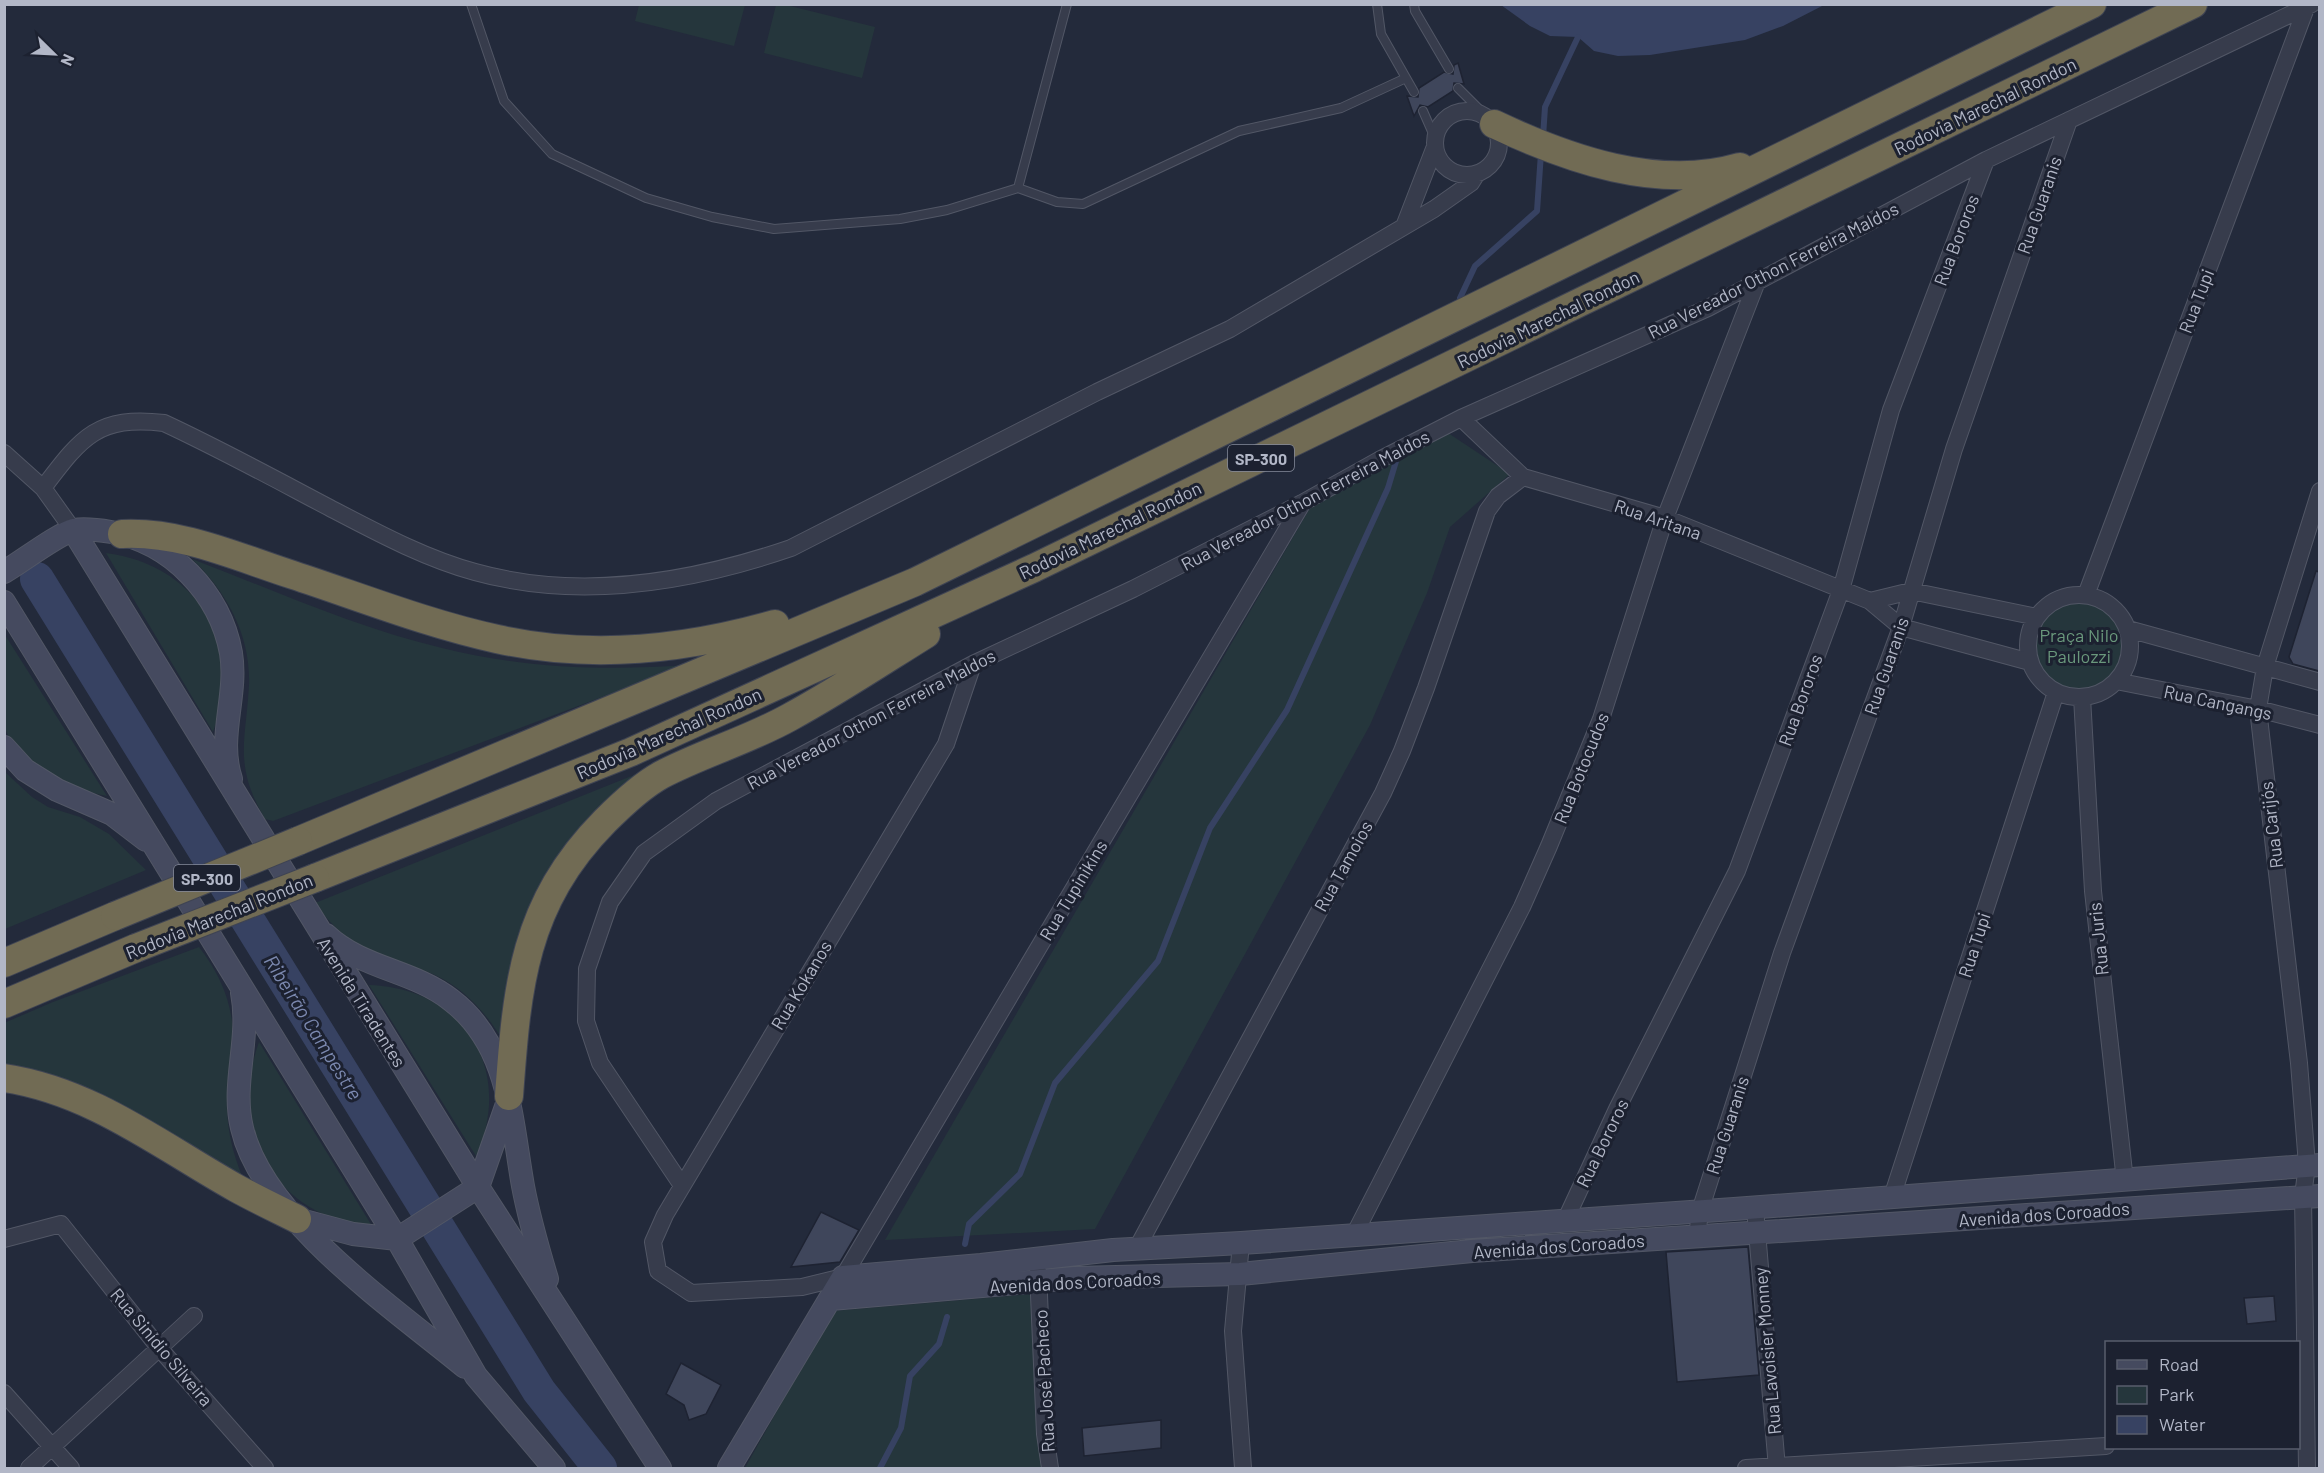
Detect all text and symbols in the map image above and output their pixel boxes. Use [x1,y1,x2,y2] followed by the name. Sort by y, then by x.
[24,24,84,84] north arrow
[57,52,79,69] text: N
[1890,52,2080,160] street label: Rodovia Marechal Rondon
[2012,153,2066,257] street label: Rua Guaranis
[1929,191,1983,289] street label: Rua Bororos
[1644,197,1902,343] street label: Rua Vereador Othon Ferreira Maldos
[1453,265,1643,373] street label: Rodovia Marechal Rondon
[2174,266,2218,336] street label: Rua Tupi
[1177,425,1433,575] street label: Rua Vereador Othon Ferreira Maldos
[1228,445,1294,471] road number: SP-300
[1015,476,1205,584] street label: Rodovia Marechal Rondon
[1612,494,1704,544] street label: Rua Aritana
[1859,614,1913,718] street label: Rua Guaranis
[2039,624,2119,667] park label: Praça Nilo Paulozzi
[743,644,999,794] street label: Rua Vereador Othon Ferreira Maldos
[1773,651,1827,749] street label: Rua Bororos
[2162,680,2274,724] street label: Rua Cangangs
[573,682,765,784] street label: Rodovia Marechal Rondon
[1549,709,1613,827] street label: Rua Botocudos
[2255,780,2287,870] street label: Rua Carijós
[1309,817,1377,915] street label: Rua Tamoios
[1034,836,1112,944] street label: Rua Tupinikins
[174,865,240,891] road number: SP-300
[122,868,316,964] street label: Rodovia Marechal Rondon
[2083,901,2113,977] street label: Rua Juris
[1953,910,1995,980] street label: Rua Tupi
[313,933,411,1071] street label: Avenida Tiradentes
[766,936,836,1034] street label: Rua Kokanos
[260,950,368,1104] water label: Ribeirão Campestre
[1701,1073,1753,1177] street label: Rua Guaranis
[1571,1095,1633,1191] street label: Rua Bororos
[1958,1197,2130,1231] street label: Avenida dos Coroados
[1473,1229,1645,1263] street label: Avenida dos Coroados
[1749,1266,1785,1436] street label: Rua Lavoisier Monney
[989,1267,1161,1297] street label: Avenida dos Coroados
[106,1284,218,1410] street label: Rua Sinídio Silveira
[1029,1309,1059,1453] street label: Rua José Pacheco
[2105,1341,2300,1449] legend
[2159,1353,2199,1375] text: Road
[2159,1383,2194,1405] text: Park
[2159,1413,2206,1435] text: Water

